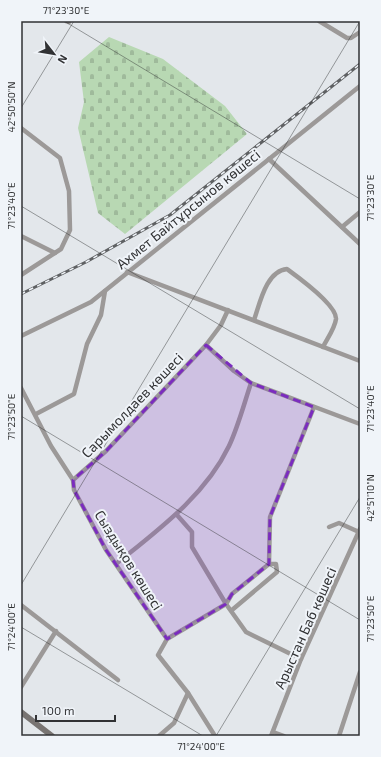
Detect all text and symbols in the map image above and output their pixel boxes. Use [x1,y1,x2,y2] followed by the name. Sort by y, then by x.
[43,4,90,16] text: 71°23'30"E
[34,34,74,74] north arrow
[55,53,71,66] text: N
[5,82,17,132] text: 42°50'50"N
[113,146,263,272] street label: Ахмет Байтұрсынов көшесі
[364,174,376,221] text: 71°23'30"E
[5,182,17,230] text: 71°23'40"E
[78,349,186,461] street label: Сарымолдаев көшесі
[364,385,376,433] text: 71°23'40"E
[5,393,17,440] text: 71°23'50"E
[364,474,376,522] text: 42°51'10"N
[91,507,167,613] street label: Сыздықов көшесі
[270,564,340,692] street label: Арыстан Баб көшесі
[364,595,376,642] text: 71°23'50"E
[5,603,17,651] text: 71°24'00"E
[36,697,115,723] scale bar
[42,703,74,717] text: 100 m
[177,740,225,752] text: 71°24'00"E

